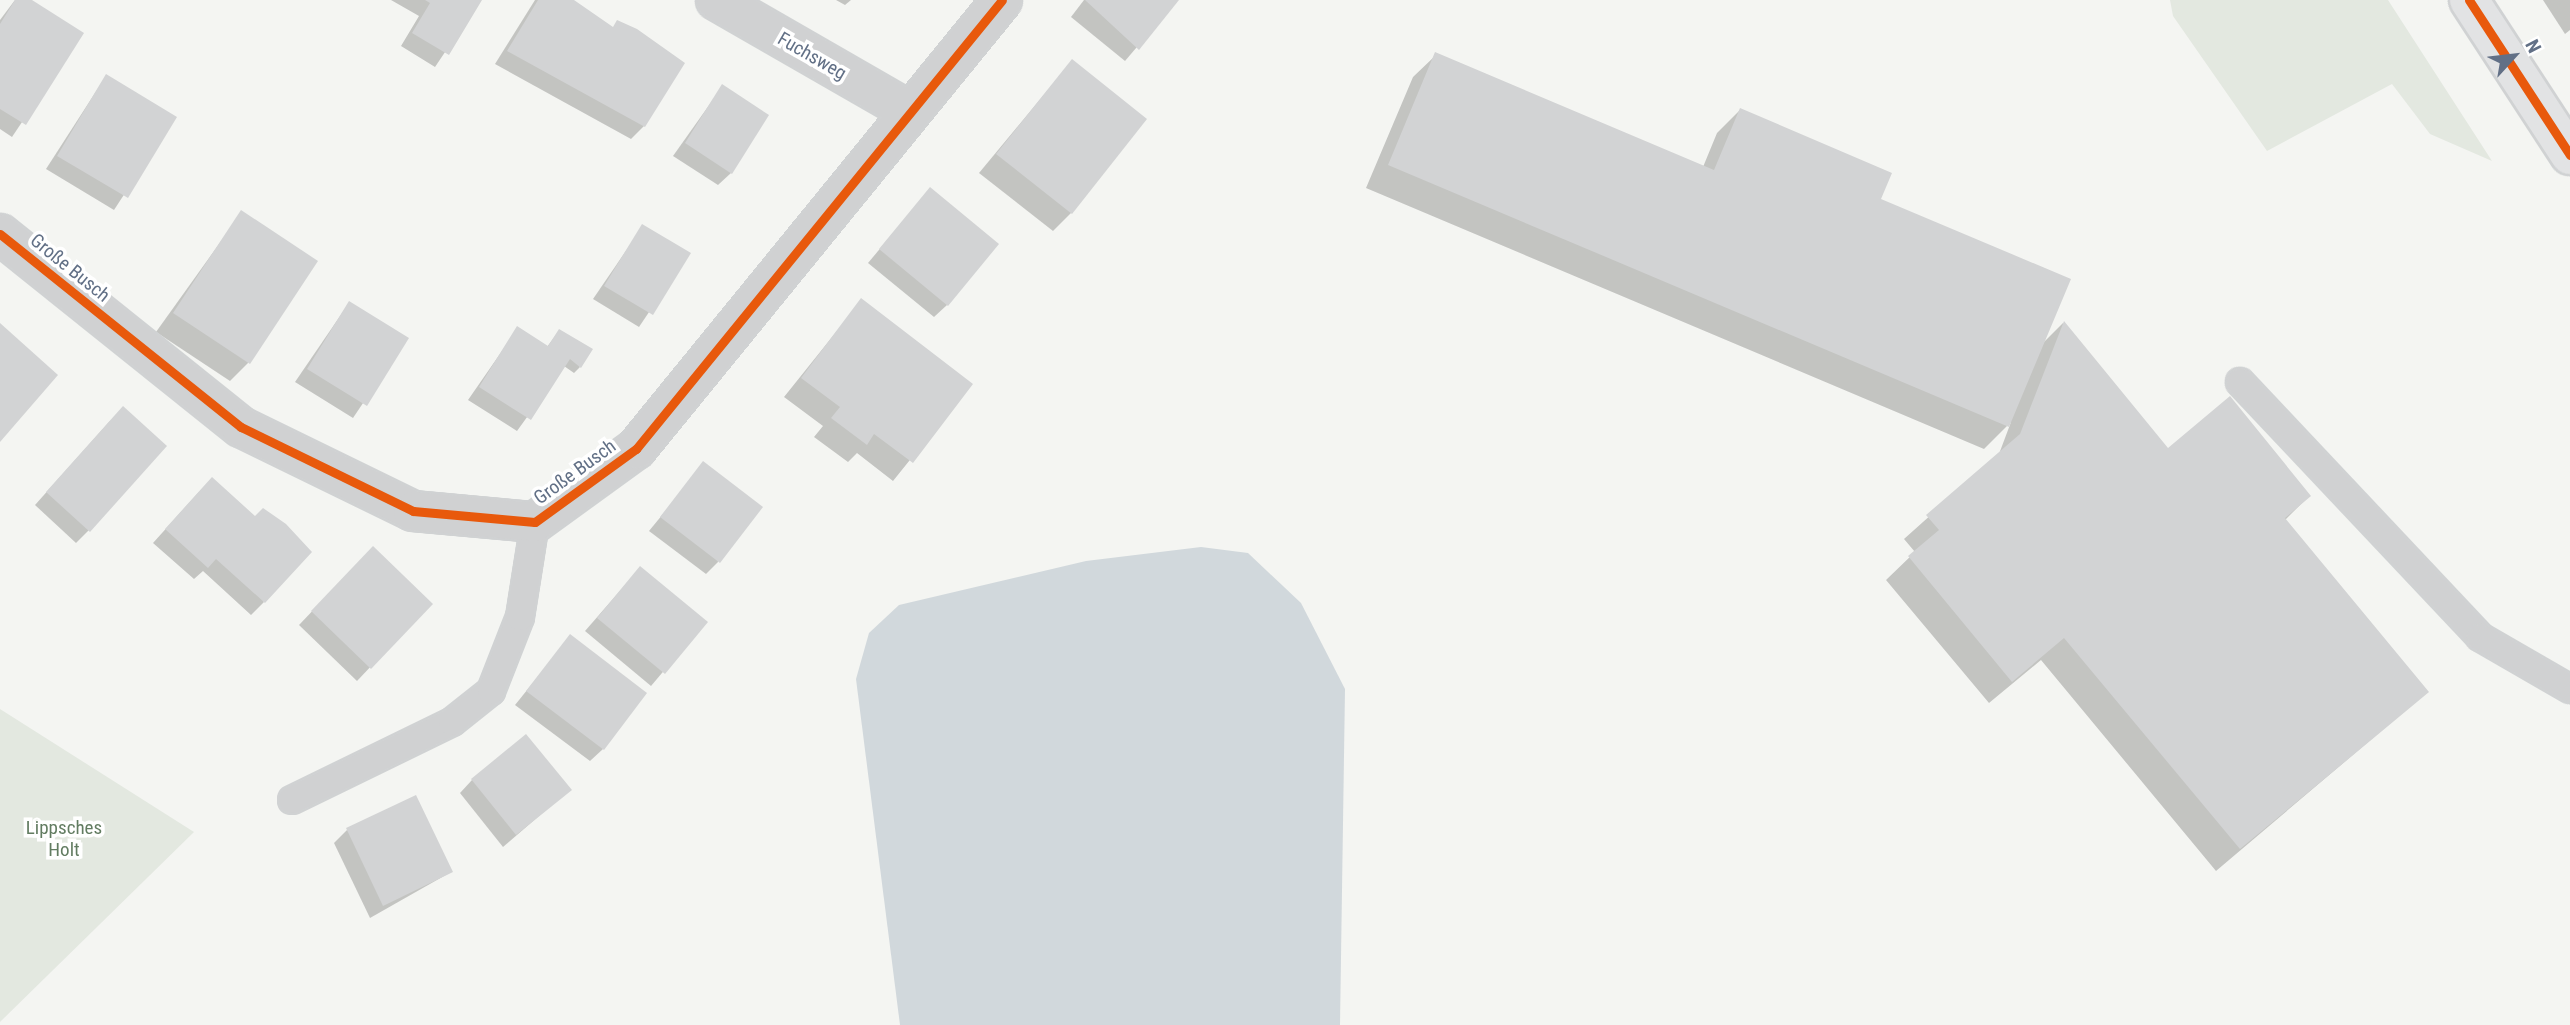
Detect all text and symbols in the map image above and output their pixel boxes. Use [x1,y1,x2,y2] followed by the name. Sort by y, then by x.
[2479,21,2549,91] north arrow
[774,27,850,85] street label: Fuchsweg
[2520,36,2546,57] text: N
[26,229,114,307] street label: Große Busch
[530,435,620,509] street label: Große Busch
[26,817,102,861] park label: Lippsches Holt

